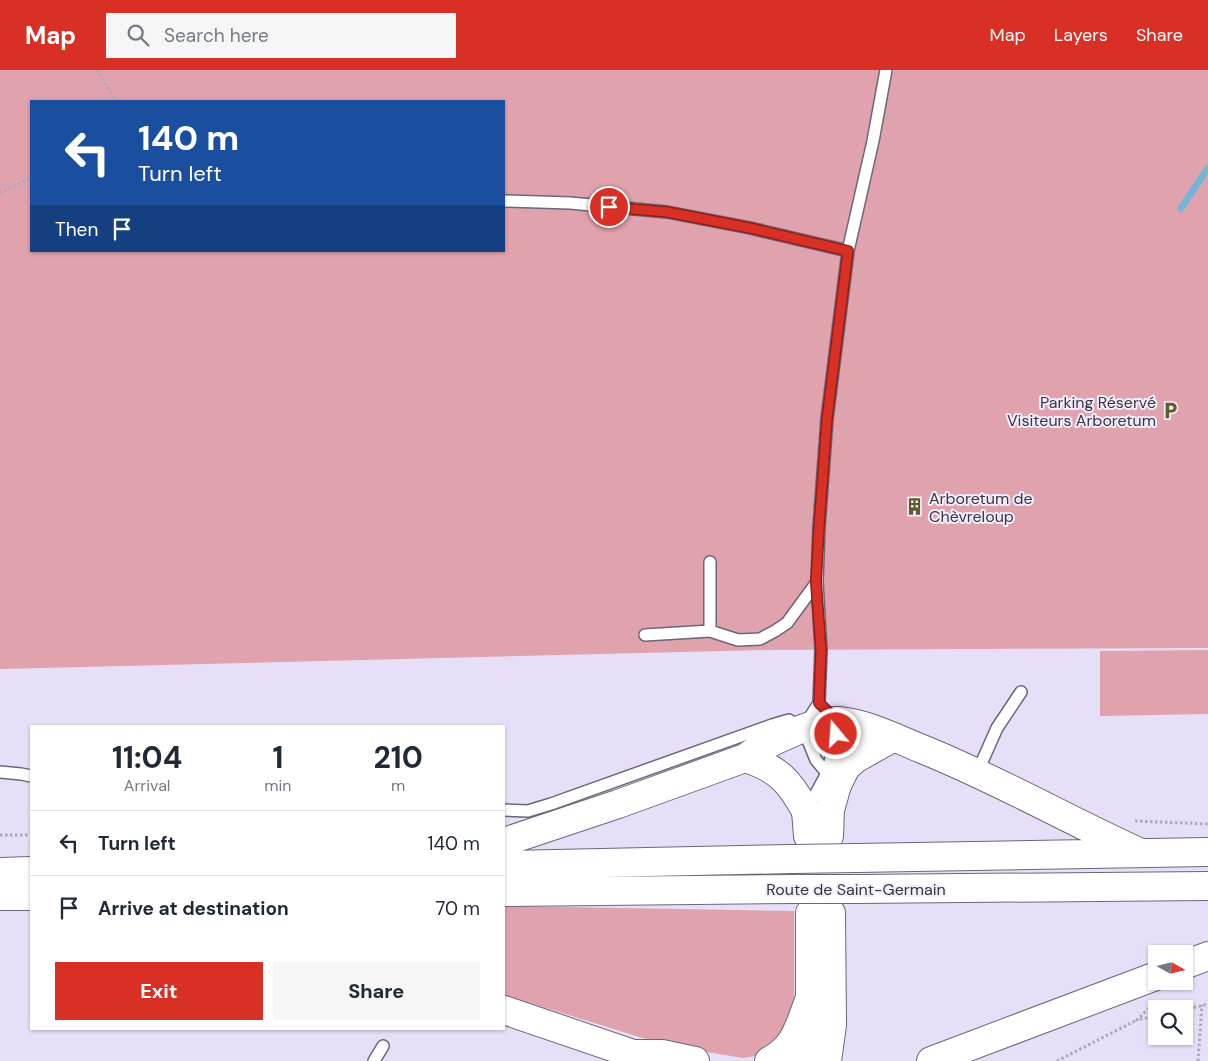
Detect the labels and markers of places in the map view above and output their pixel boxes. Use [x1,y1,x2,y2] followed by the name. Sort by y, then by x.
[588,186,630,228] pin
[1007,392,1156,431] place label: Parking Réservé Visiteurs Arboretum
[1160,401,1180,421] parking icon: Parking Réservé Visiteurs Arboretum
[929,488,1033,527] place label: Arboretum de Chèvreloup
[905,497,925,517] building icon: Arboretum de Chèvreloup

